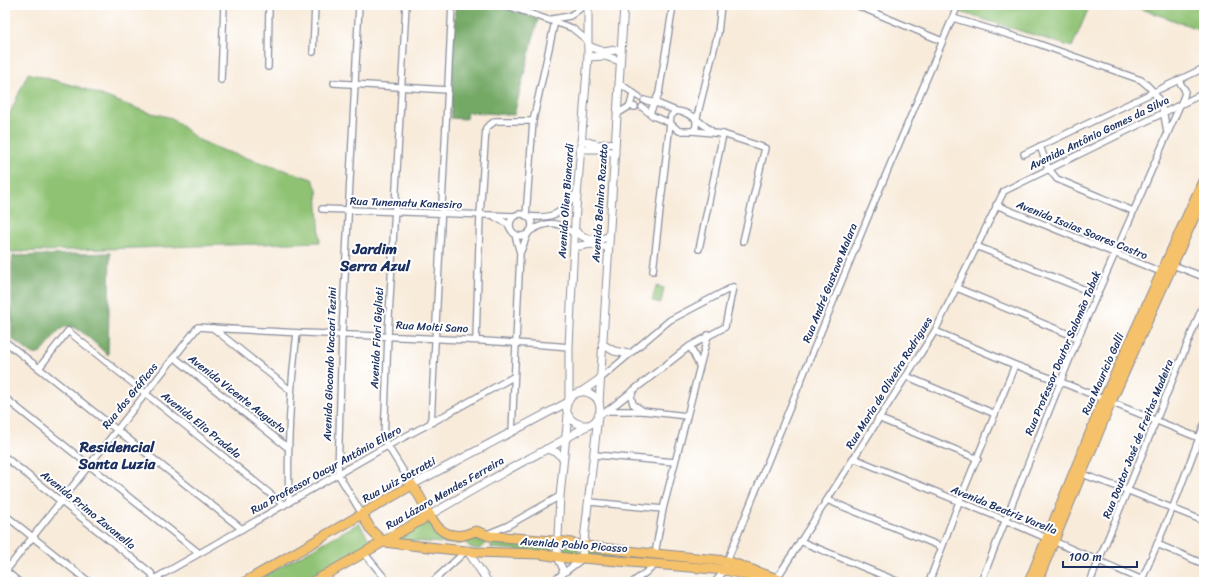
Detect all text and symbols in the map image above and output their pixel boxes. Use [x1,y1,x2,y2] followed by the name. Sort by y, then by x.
[1025,90,1173,176] street label: Avenida Antônio Gomes da Silva
[552,142,580,260] street label: Avenida Olien Biancardi
[586,143,614,264] street label: Avenida Belmiro Rozatto
[349,192,463,214] street label: Rua Tunematu Kanesiro
[1012,195,1151,265] street label: Avenida Isaias Soares Castro
[797,220,863,346] street label: Rua André Gustavo Malara
[339,236,411,279] district label: Jardim Serra Azul
[1020,268,1106,438] street label: Rua Professor Doutor Salomão Tabak
[318,286,342,442] street label: Avenida Giocondo Vaccari Tezini
[365,286,389,390] street label: Avenida Fiori Giglioti
[840,313,938,453] street label: Rua Maria de Oliveira Rodrigues
[395,316,469,338] street label: Rua Moiti Sano
[1076,329,1130,418] street label: Rua Mauricio Galli
[183,349,291,439] street label: Avenida Vicente Augusto
[1097,356,1179,522] street label: Rua Doutor José de Freitas Madeira
[97,358,164,434] street label: Rua dos Gráficos
[156,386,246,464] street label: Avenida Elio Pradela
[247,420,405,520] street label: Rua Professor Oacyr Antônio Ellero
[78,434,156,477] district label: Residencial Santa Luzia
[359,451,440,508] street label: Rua Luiz Sotratti
[382,451,508,535] street label: Rua Lázaro Mendes Ferreira
[36,465,140,555] street label: Avenida Primo Zavanella
[947,480,1060,540] street label: Avenida Beatriz Varella
[519,532,629,558] street label: Avenida Pablo Picasso
[1063,543,1137,569] scale bar
[1069,546,1102,568] text: 100 m

